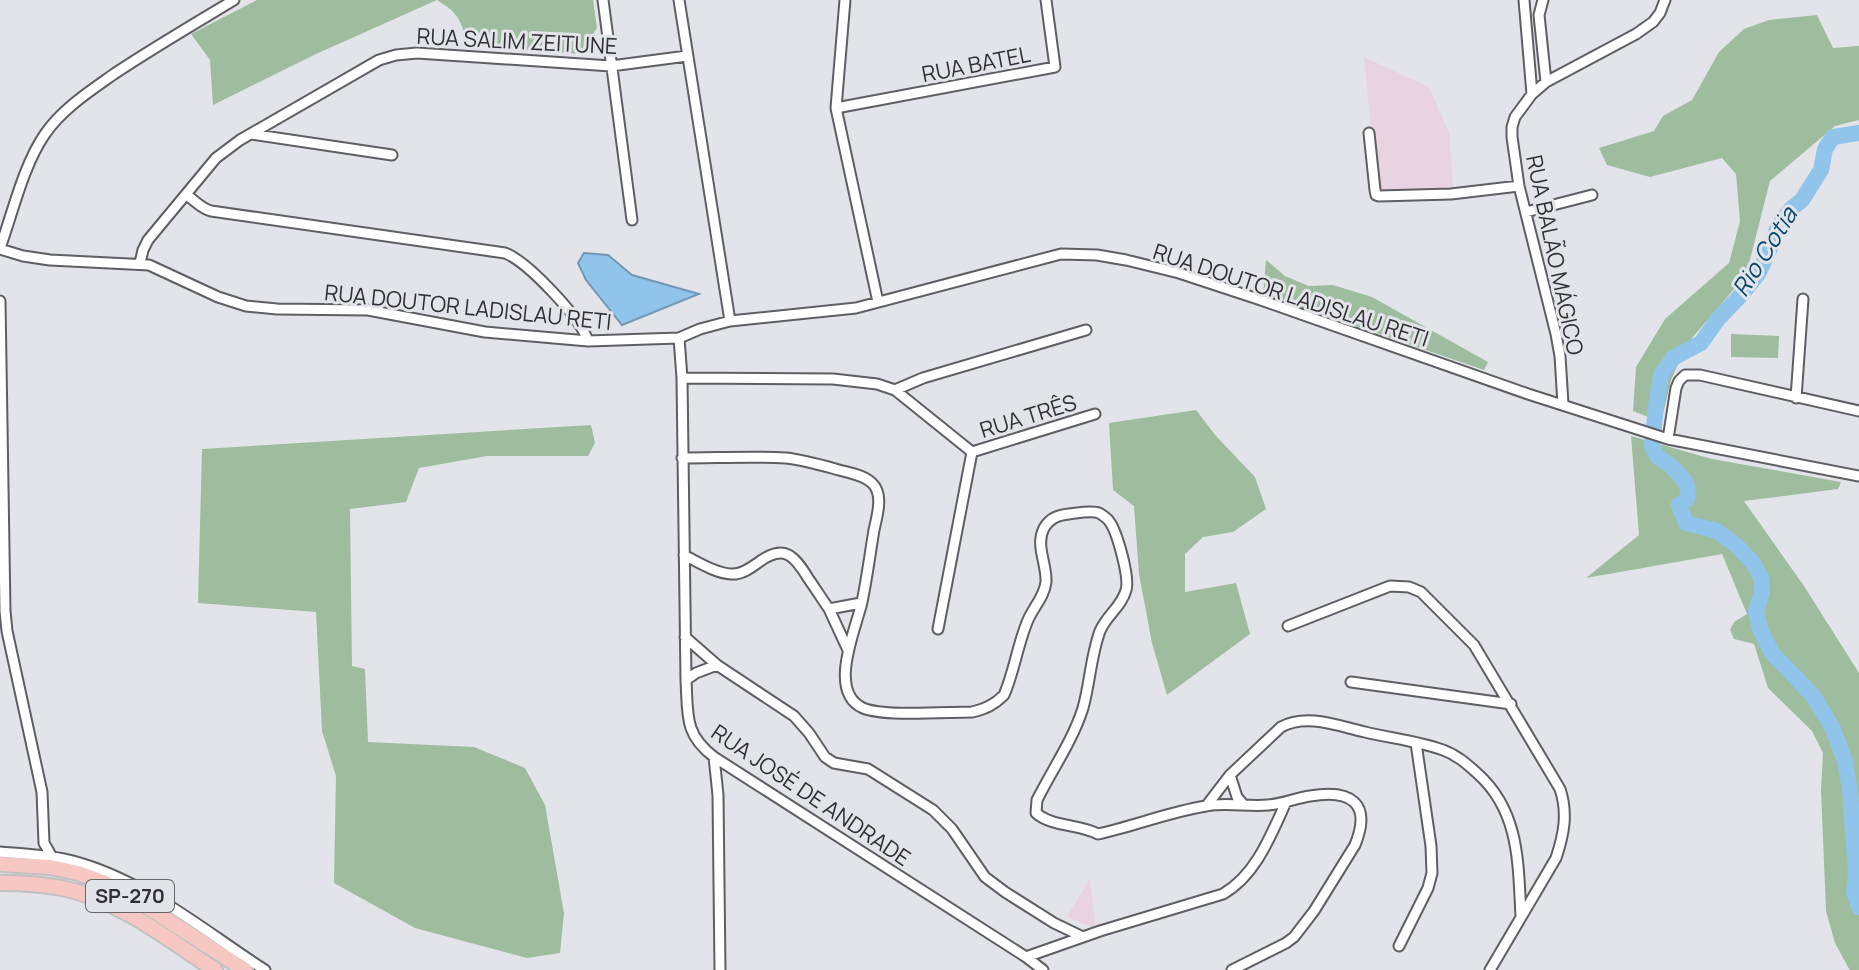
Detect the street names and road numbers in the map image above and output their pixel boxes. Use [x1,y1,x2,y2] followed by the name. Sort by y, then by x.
[416,21,618,61] street label: RUA SALIM ZEITUNE
[919,39,1033,89] street label: RUA BATEL
[1519,152,1591,358] street label: RUA BALÃO MÁGICO
[1149,236,1433,354] street label: RUA DOUTOR LADISLAU RETI
[323,277,613,337] street label: RUA DOUTOR LADISLAU RETI
[976,387,1080,445] street label: RUA TRÊS
[706,717,916,873] street label: RUA JOSÉ DE ANDRADE
[86,880,174,912] road number: SP-270

